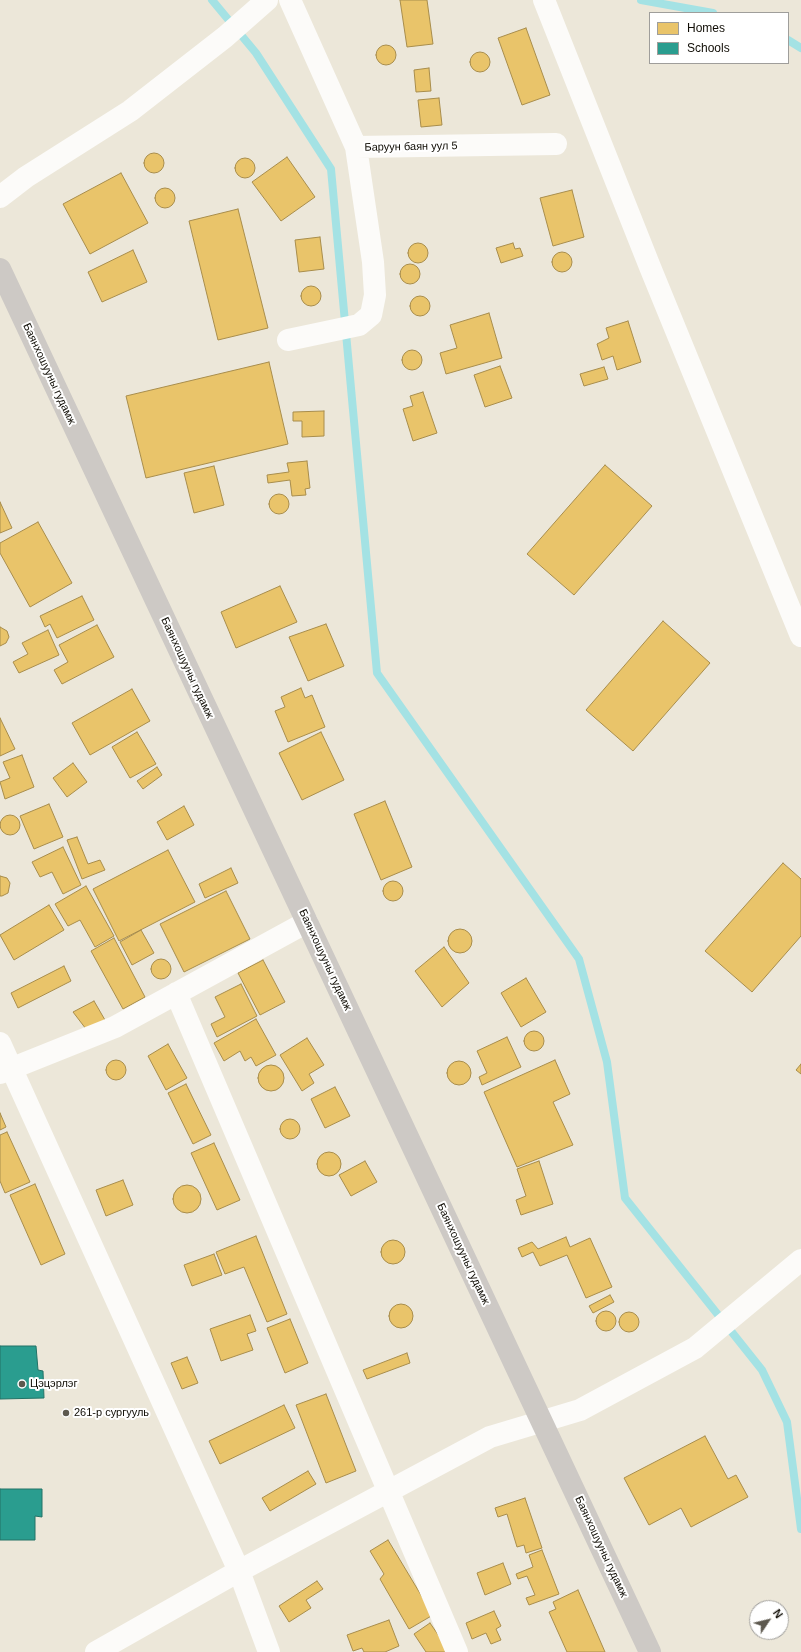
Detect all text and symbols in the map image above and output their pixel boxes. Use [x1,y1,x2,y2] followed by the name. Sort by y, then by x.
[649,12,789,64] legend
[687,21,725,35] text: Homes
[687,41,730,55] text: Schools
[364,140,458,154] street label: Баруун баян уул 5
[20,321,78,427] street label: Баянхошууны гудамж
[158,615,216,721] street label: Баянхошууны гудамж
[296,907,354,1013] street label: Баянхошууны гудамж
[434,1201,492,1307] street label: Баянхошууны гудамж
[30,1377,77,1391] place label: Цэцэрлэг
[17,1379,27,1389] marker: Цэцэрлэг
[74,1406,149,1420] place label: 261-р сургууль
[61,1408,71,1418] marker: 261-р сургууль
[572,1494,630,1600] street label: Баянхошууны гудамж
[749,1600,789,1640] north arrow
[771,1607,785,1620] text: N

